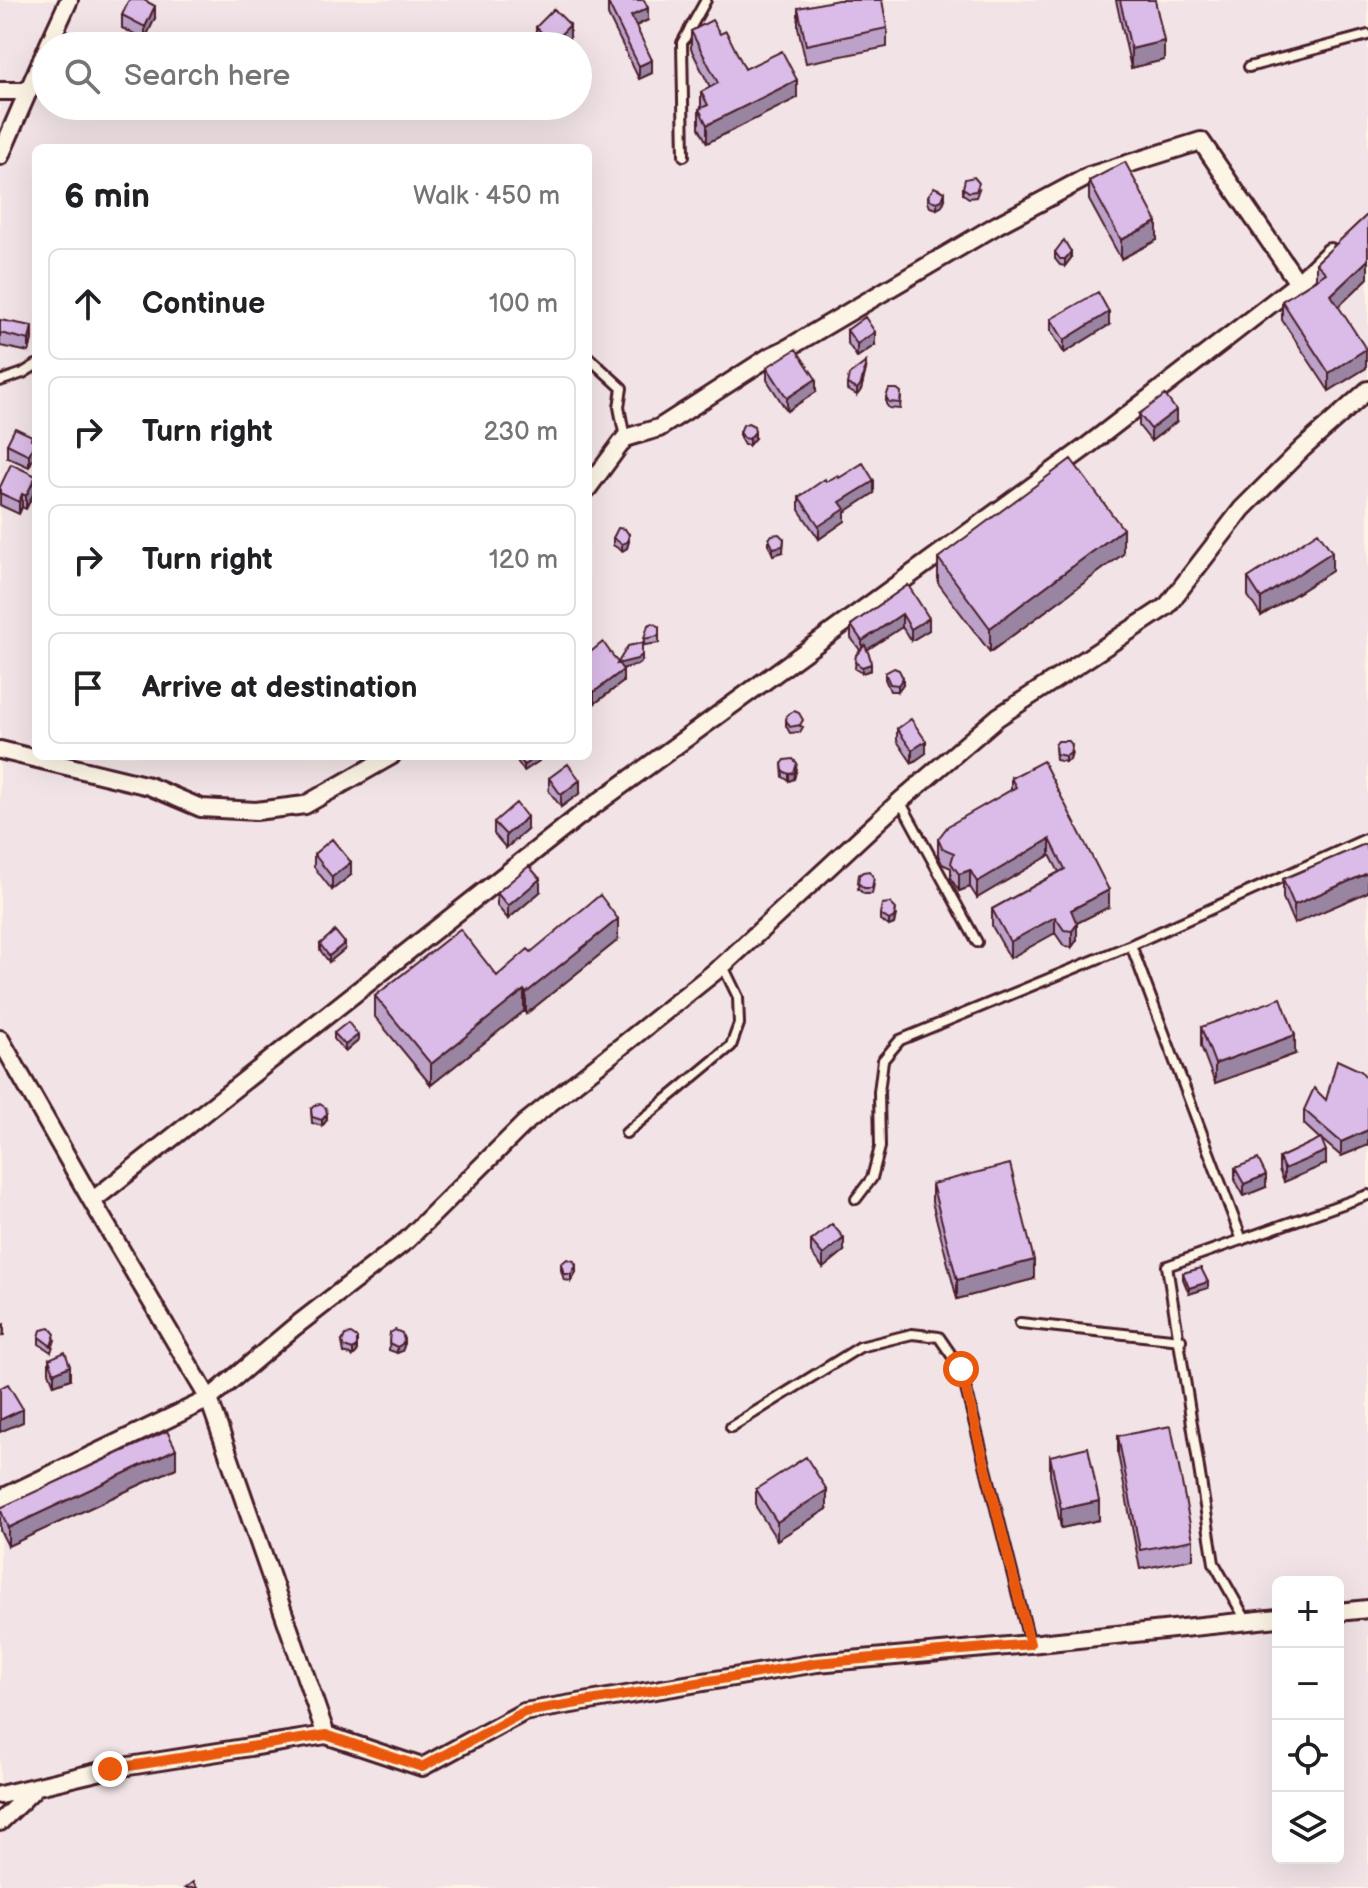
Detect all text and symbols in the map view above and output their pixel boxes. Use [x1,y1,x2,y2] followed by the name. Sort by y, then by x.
[32,32,592,120] search box
[60,54,104,98] icon: search
[124,58,290,94] text: Search here
[64,176,150,217] text: 6 min
[413,181,560,212] text: Walk · 450 m
[66,282,110,326] icon: ahead
[142,286,265,322] text: Continue
[489,289,558,320] text: 100 m
[66,410,110,454] icon: right
[142,414,273,450] text: Turn right
[483,417,558,448] text: 230 m
[66,538,110,582] icon: right
[142,542,273,578] text: Turn right
[489,545,558,576] text: 120 m
[66,666,110,710] icon: arrive
[142,670,418,706] text: Arrive at destination
[943,1351,979,1387] route start
[1272,1576,1344,1864] map controls
[1272,1576,1344,1648] button: +
[1272,1648,1344,1720] button: −
[1272,1720,1344,1792] button: locate
[92,1751,128,1787] route end
[1272,1792,1344,1864] button: layers

